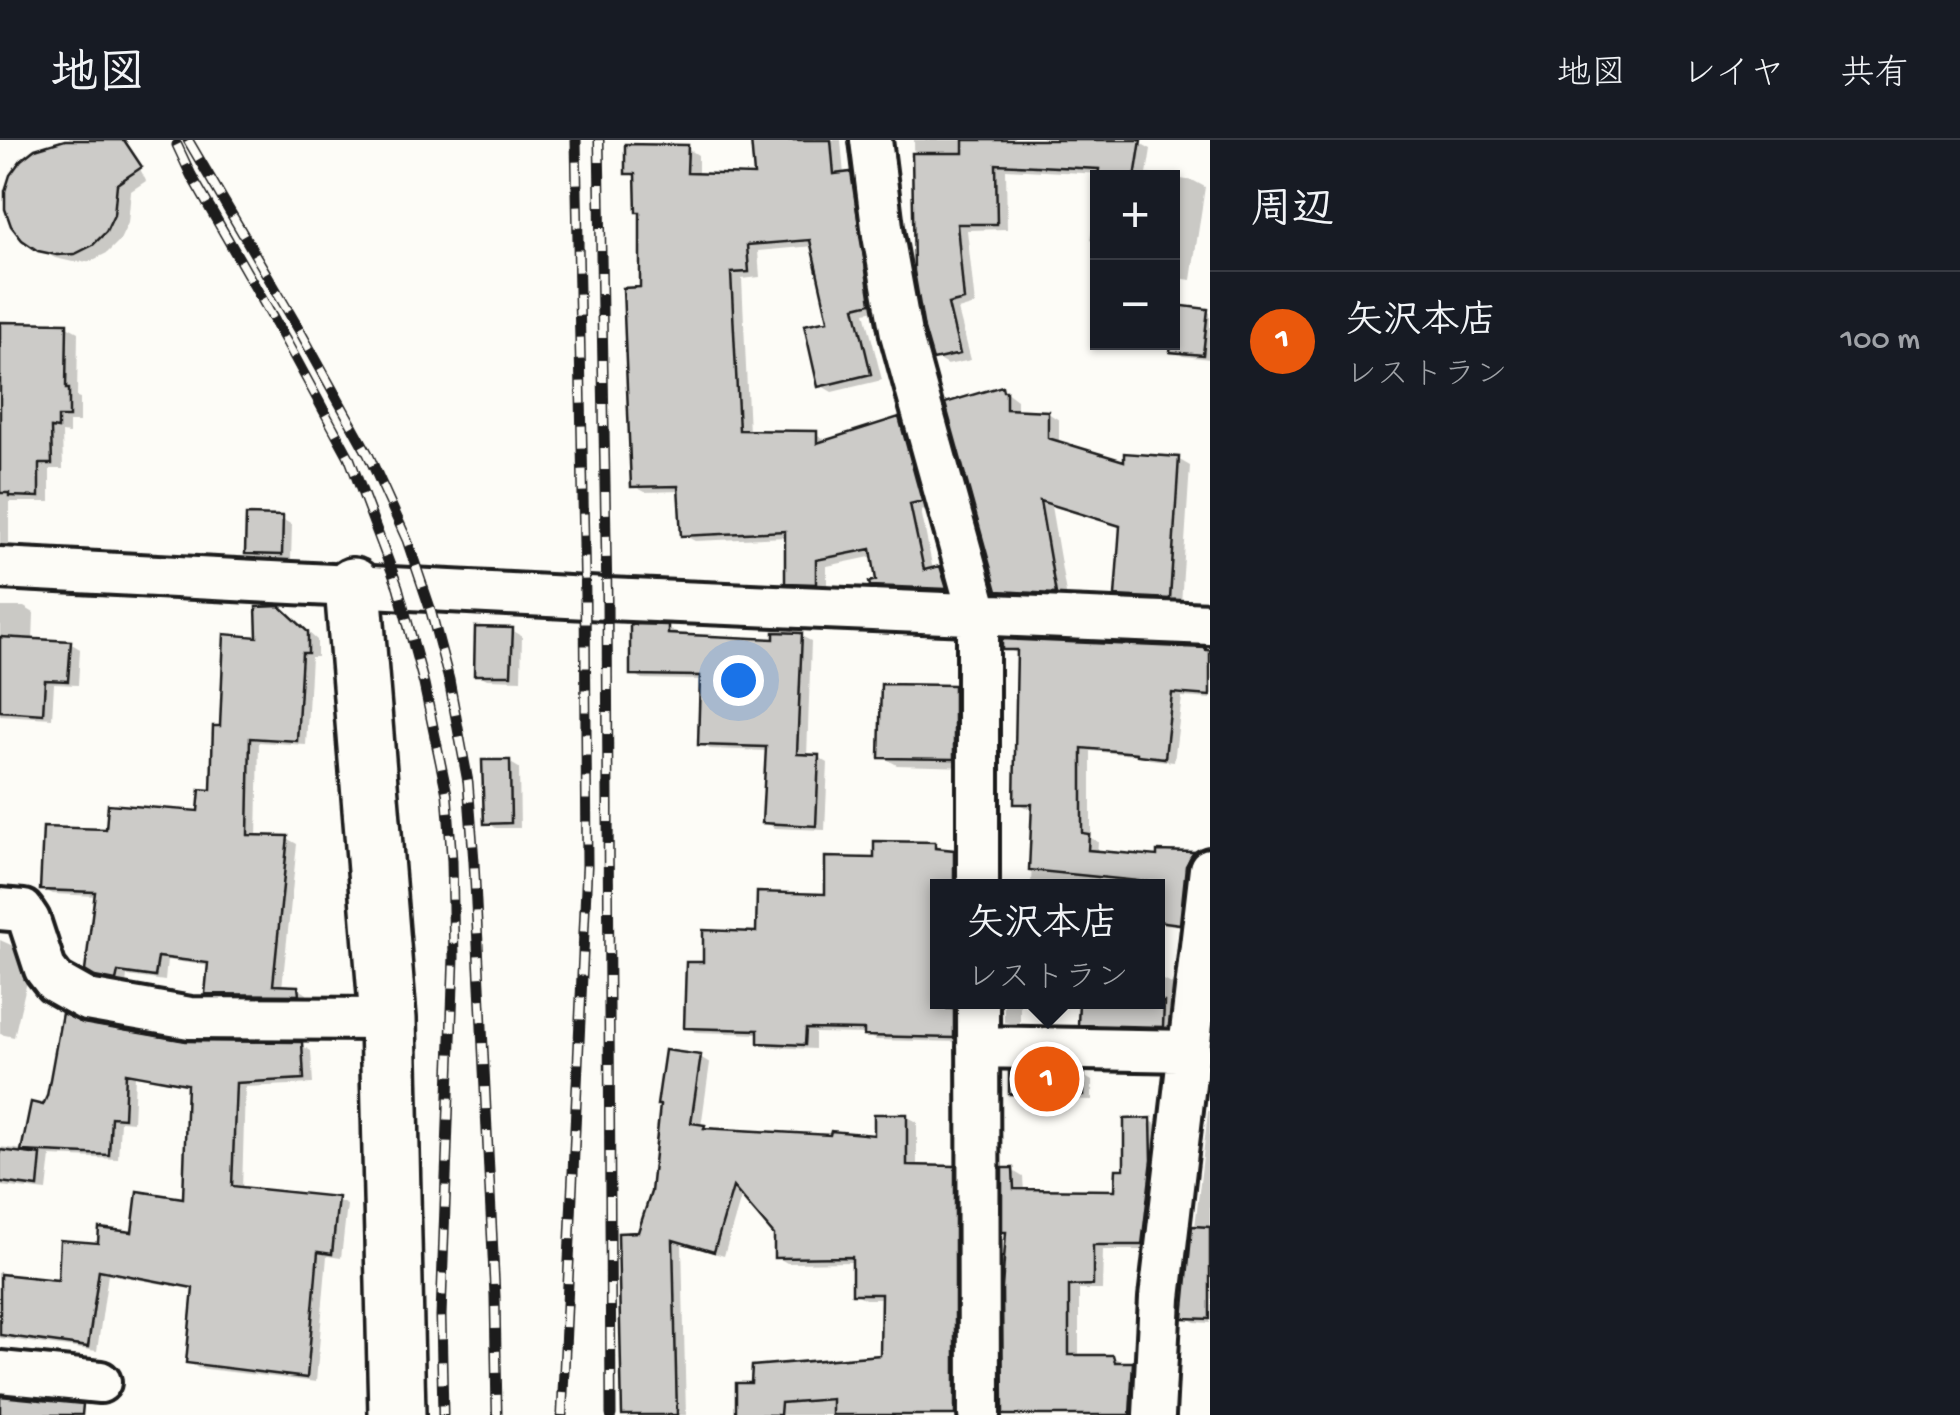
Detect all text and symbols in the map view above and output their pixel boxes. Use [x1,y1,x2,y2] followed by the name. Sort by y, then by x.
[50,50,146,107] text: 地図
[1556,56,1626,97] text: 地図
[1681,56,1785,97] text: レイヤ
[1840,56,1910,97] text: 共有
[1090,170,1180,350] map controls
[1090,170,1180,260] button: +
[1250,189,1334,238] text: 周辺
[1090,260,1180,350] button: −
[1345,302,1497,346] text: 矢沢本店
[1276,322,1289,360] text: 1
[1840,322,1920,360] text: 100 m
[1345,358,1508,396] text: レストラン
[713,655,764,706] your location
[930,879,1165,1009] popup
[966,905,1118,949] text: 矢沢本店
[966,961,1129,999] text: レストラン
[1014,1042,1080,1116] pin: 1

